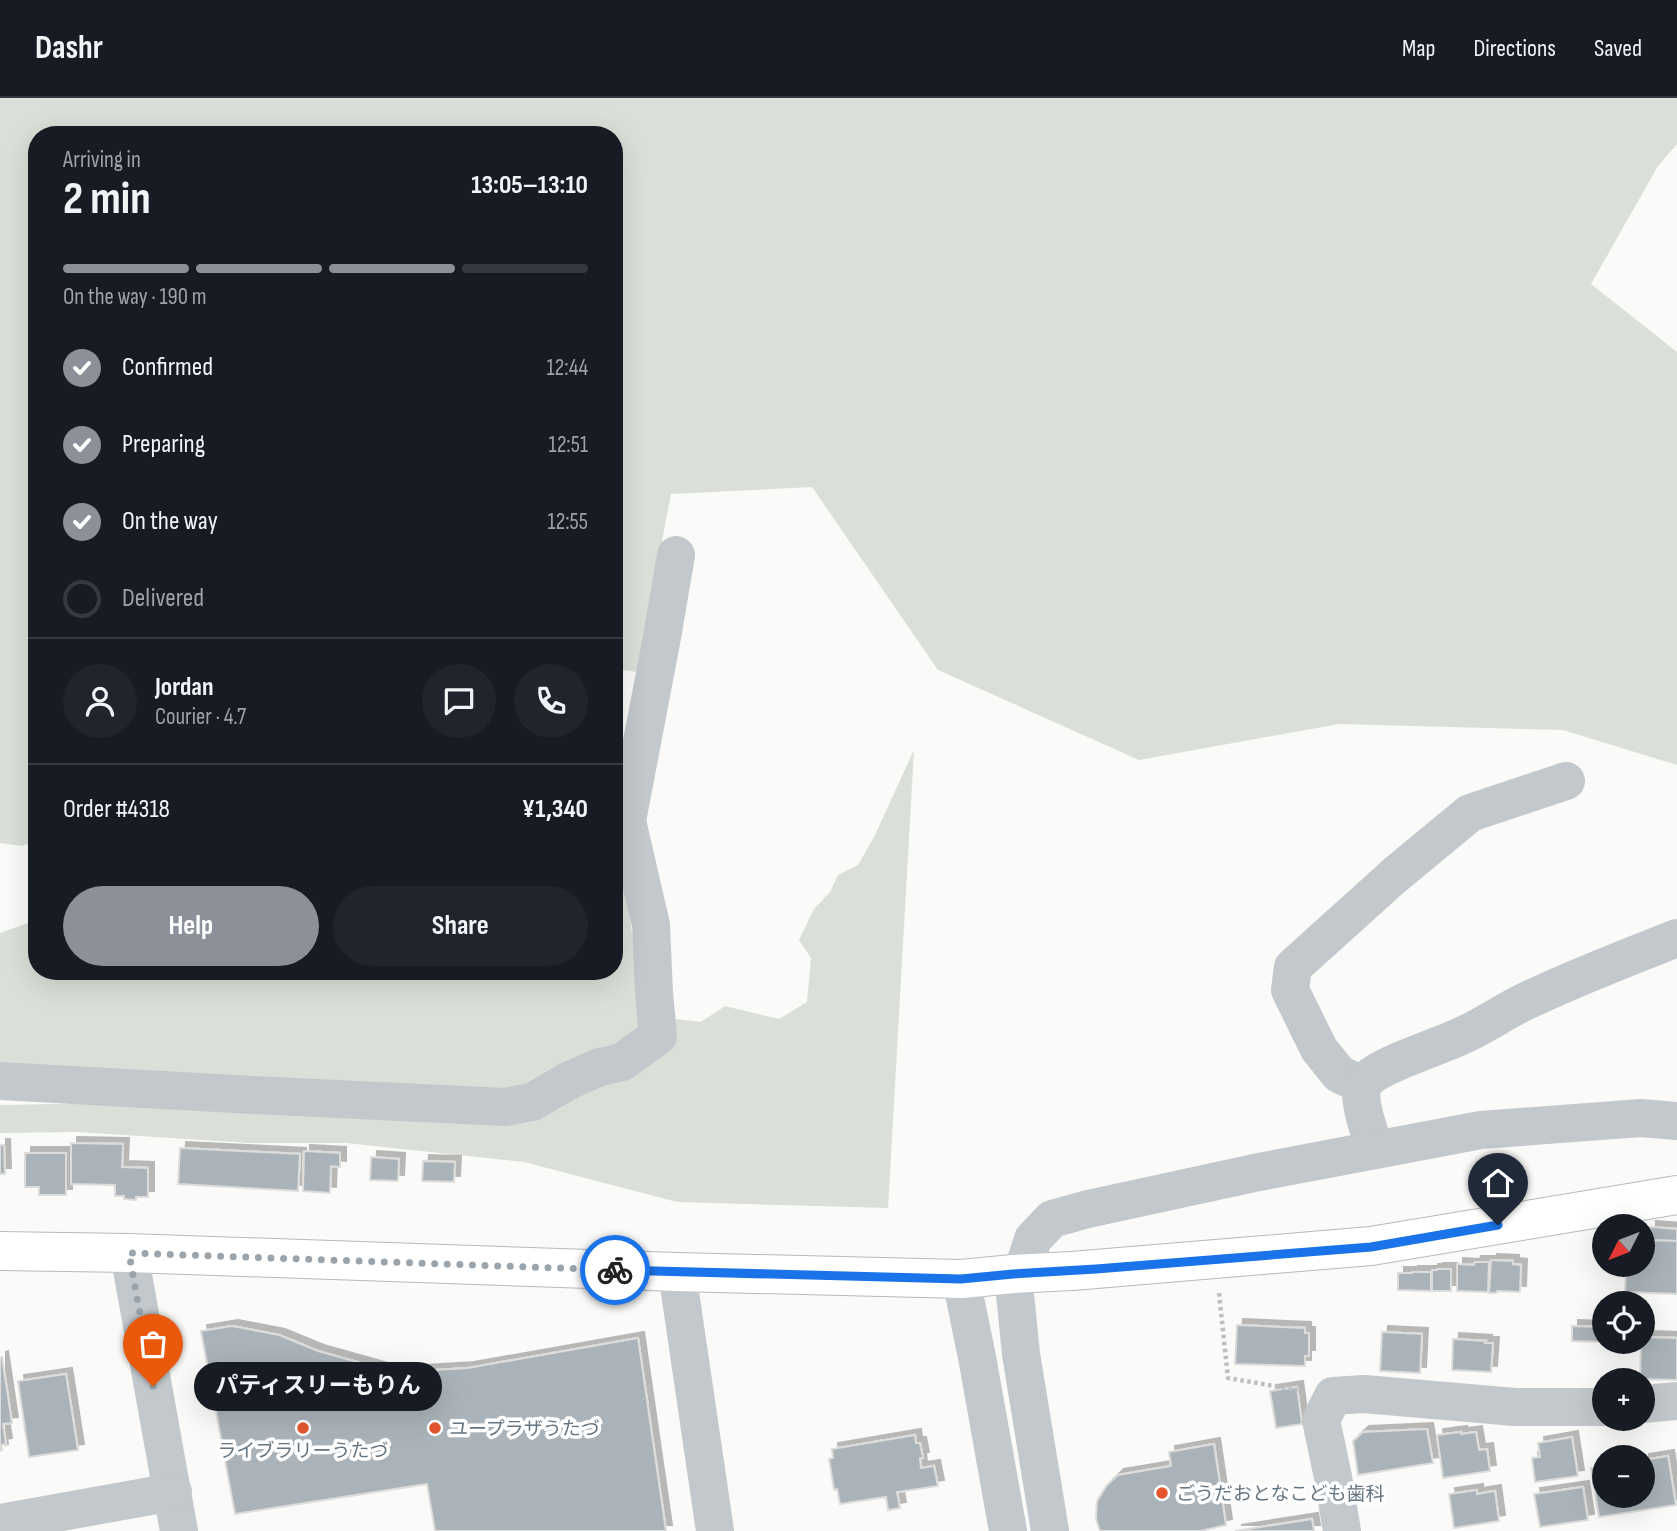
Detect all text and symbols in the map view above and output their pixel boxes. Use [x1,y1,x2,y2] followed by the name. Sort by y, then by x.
[35,28,103,68] text: Dashr
[1402,34,1435,63] text: Map
[1473,34,1556,63] text: Directions
[1594,34,1642,63] text: Saved
[63,146,141,174] text: Arriving in
[471,170,588,201] text: 13:05–13:10
[63,172,151,227] text: 2 min
[63,283,206,311] text: On the way · 190 m
[63,349,101,387] icon: check
[122,352,213,383] text: Confirmed
[547,354,588,382] text: 12:44
[63,426,101,464] icon: check
[122,429,205,460] text: Preparing
[549,431,588,459] text: 12:51
[63,503,101,541] icon: check
[122,506,218,537] text: On the way
[547,508,588,536] text: 12:55
[122,583,204,614] text: Delivered
[63,664,137,738] button: person
[422,664,496,738] button: chat
[514,664,588,738] button: phone
[155,672,213,703] text: Jordan
[155,703,246,731] text: Courier · 4.7
[63,794,170,825] text: Order #4318
[522,794,588,825] text: ¥1,340
[63,886,319,966] button: Help
[333,886,588,966] button: Share
[1468,1153,1528,1225] pin
[1479,1164,1517,1202] icon: home
[1592,1214,1656,1278] north arrow
[1592,1214,1655,1508] map controls
[580,1235,650,1305] courier
[596,1251,634,1289] icon: bike
[1592,1291,1655,1354] button: locate
[123,1314,183,1386] pin
[134,1325,172,1363] icon: bag
[195,1362,444,1410] callout: パティスリーもりん
[1592,1368,1655,1431] button: +
[215,1372,421,1400] text: パティスリーもりん
[449,1418,600,1441] place label: ユープラザうたづ
[295,1420,311,1436] marker: ライブラリーうたづ
[427,1420,443,1436] marker: ユープラザうたづ
[217,1440,389,1463] place label: ライブラリーうたづ
[1592,1445,1655,1508] button: −
[1176,1483,1384,1506] place label: ごうだおとなこども歯科
[1154,1485,1170,1501] marker: ごうだおとなこども歯科

